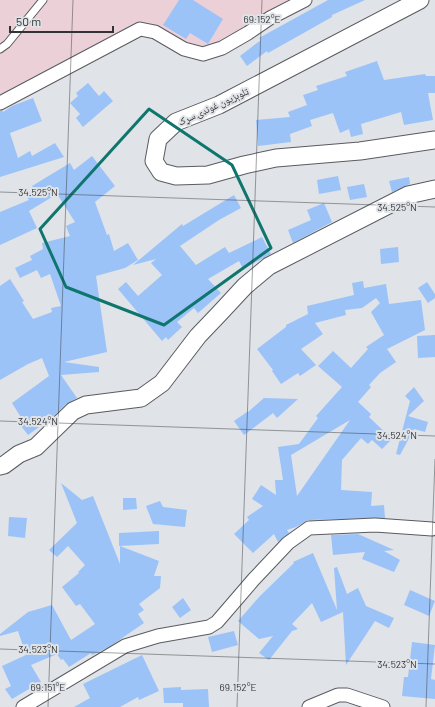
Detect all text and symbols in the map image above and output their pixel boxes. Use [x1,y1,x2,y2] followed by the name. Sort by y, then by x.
[10,8,113,34] scale bar
[244,13,281,25] text: 69.152°E
[16,14,41,28] text: 50 m
[176,84,251,129] street label: ټلوېزيون غونډۍ سړک
[18,186,58,198] text: 34.525°N
[377,201,417,213] text: 34.525°N
[18,415,58,427] text: 34.524°N
[377,429,417,441] text: 34.524°N
[18,643,58,655] text: 34.523°N
[377,658,417,670] text: 34.523°N
[31,681,65,693] text: 69.151°E
[220,681,257,693] text: 69.152°E

